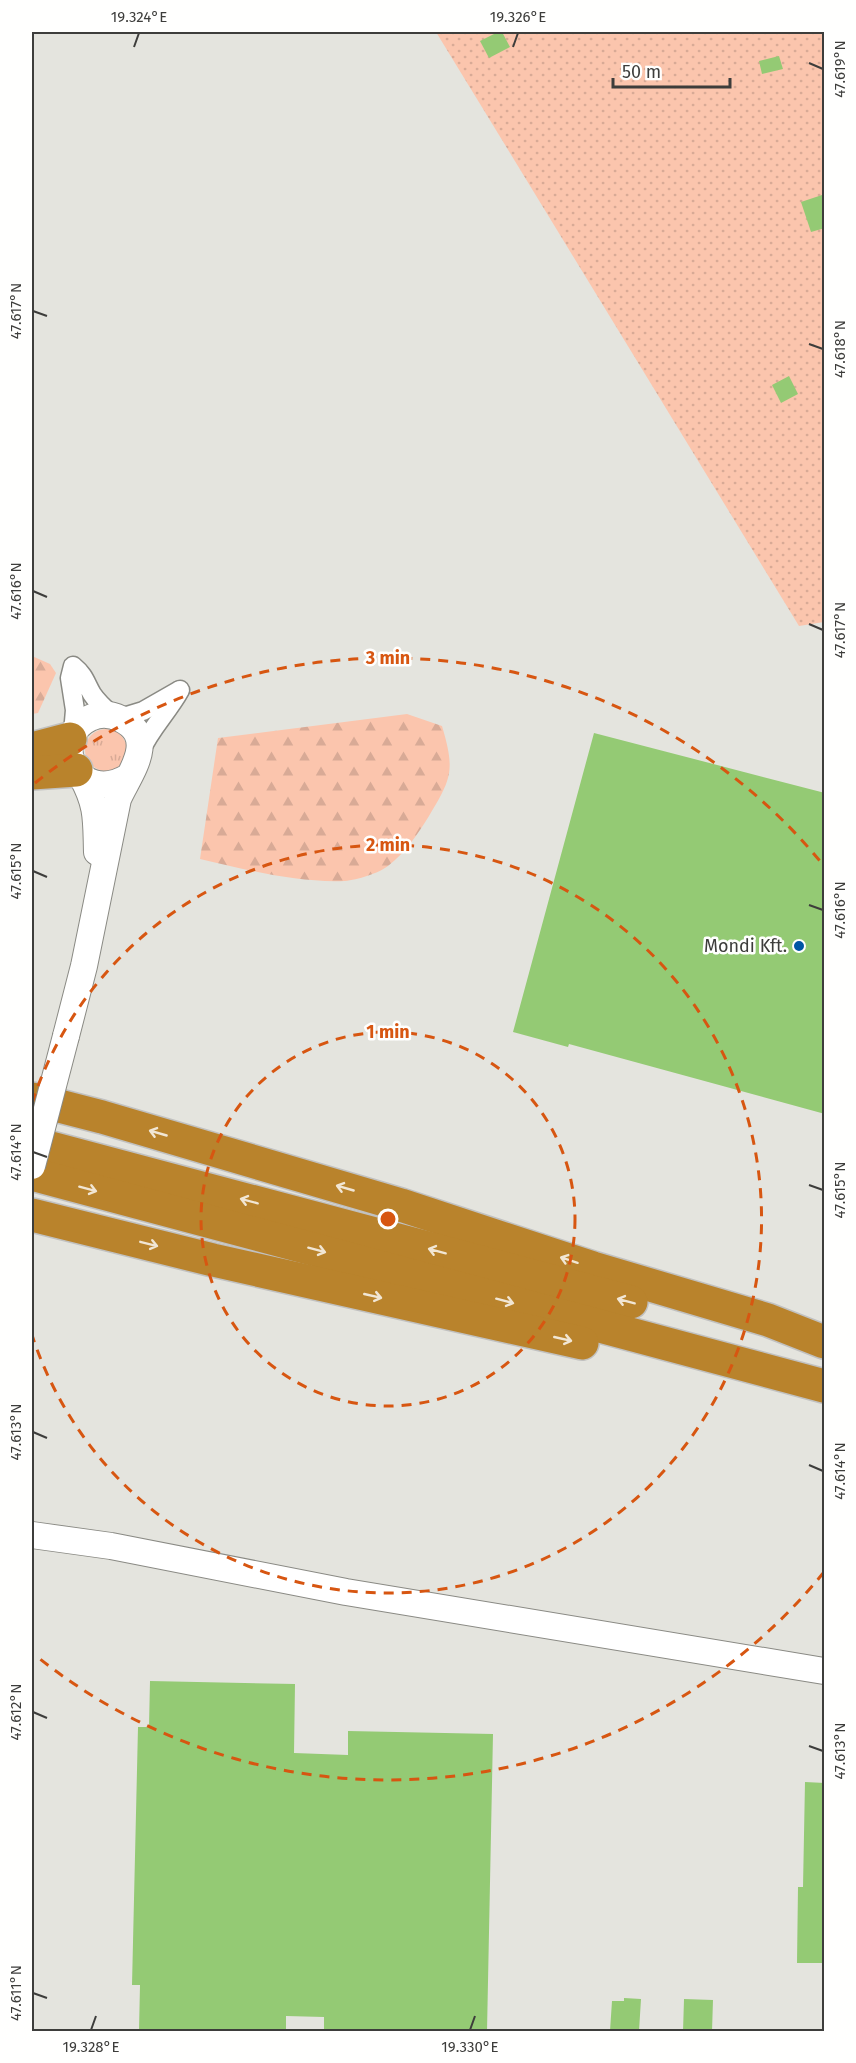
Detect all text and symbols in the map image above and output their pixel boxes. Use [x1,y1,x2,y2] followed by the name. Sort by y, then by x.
[111,8,167,26] text: 19.324°E
[490,8,546,26] text: 19.326°E
[831,40,849,98] text: 47.619°N
[613,51,730,89] scale bar
[622,61,661,83] text: 50 m
[7,283,25,339] text: 47.617°N
[831,320,849,378] text: 47.618°N
[7,562,25,620] text: 47.616°N
[831,602,849,658] text: 47.617°N
[365,647,410,669] text: 3 min
[366,834,410,856] text: 2 min
[7,843,25,899] text: 47.615°N
[831,881,849,939] text: 47.616°N
[704,935,787,957] place label: Mondi Kft.
[792,939,806,953] marker: Mondi Kft.
[366,1021,410,1043] text: 1 min
[7,1123,25,1181] text: 47.614°N
[149,1127,168,1139] one-way arrow
[831,1162,849,1218] text: 47.615°N
[336,1182,355,1193] one-way arrow
[78,1184,97,1195] one-way arrow
[240,1195,259,1207] one-way arrow
[378,1209,398,1229] centre of rings
[140,1239,159,1251] one-way arrow
[307,1245,326,1256] one-way arrow
[428,1245,447,1256] one-way arrow
[560,1254,579,1265] one-way arrow
[363,1290,382,1302] one-way arrow
[617,1294,636,1306] one-way arrow
[495,1295,514,1307] one-way arrow
[553,1334,572,1345] one-way arrow
[7,1403,25,1461] text: 47.613°N
[831,1442,849,1500] text: 47.614°N
[7,1683,25,1741] text: 47.612°N
[831,1722,849,1780] text: 47.613°N
[7,1965,25,2021] text: 47.611°N
[62,2038,120,2056] text: 19.328°E
[441,2038,499,2056] text: 19.330°E

